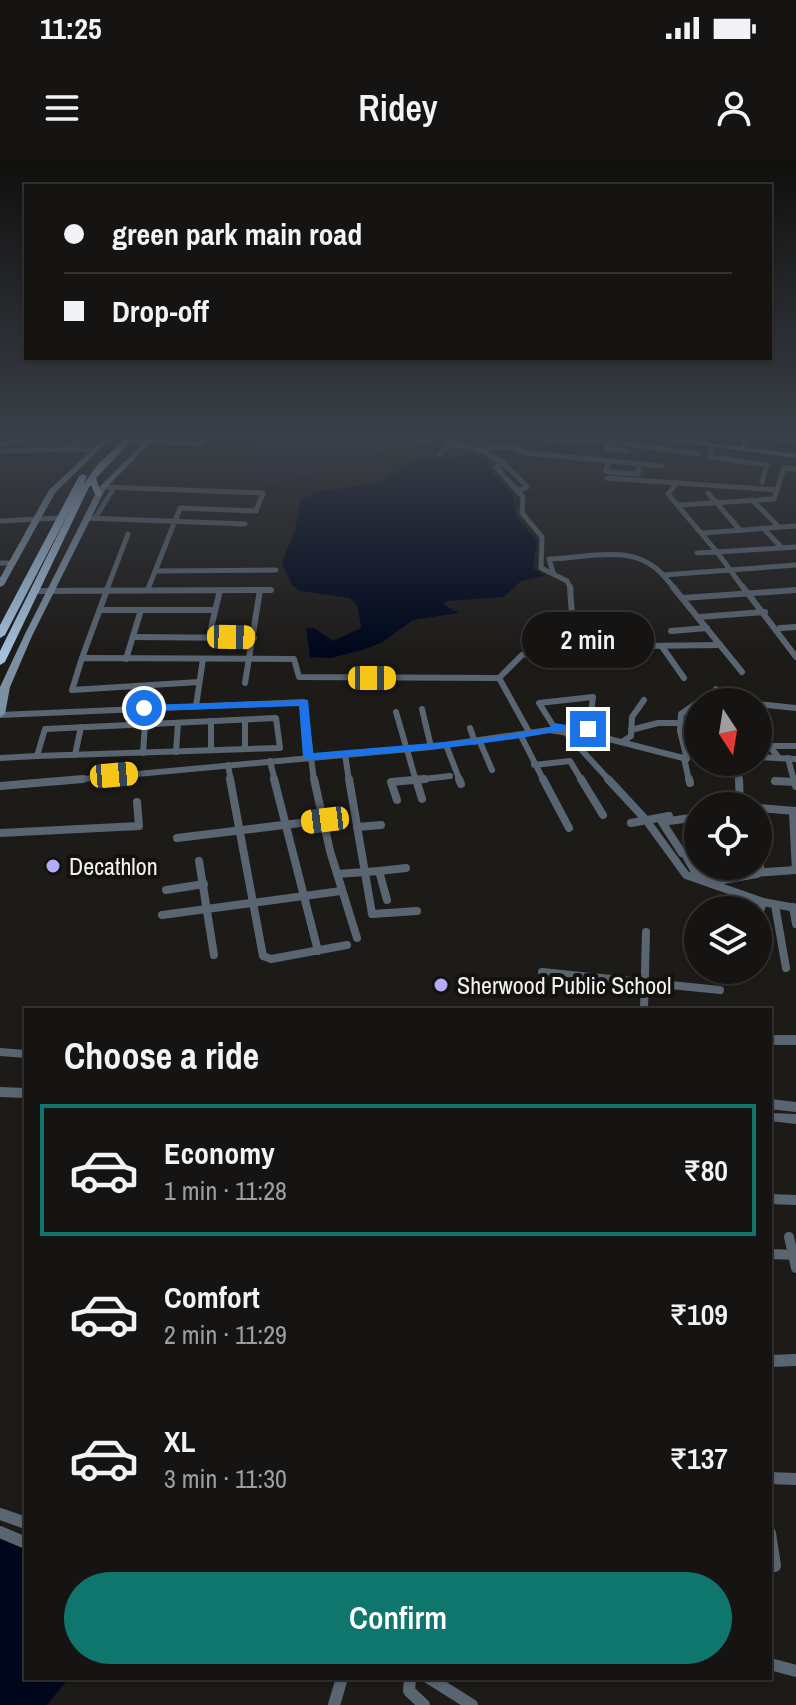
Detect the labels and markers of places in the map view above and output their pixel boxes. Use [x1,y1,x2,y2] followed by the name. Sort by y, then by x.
[69,850,158,882] place label: Decathlon
[44,857,62,875] marker: Decathlon
[457,969,671,1001] place label: Sherwood Public School
[432,976,450,994] marker: Sherwood Public School

